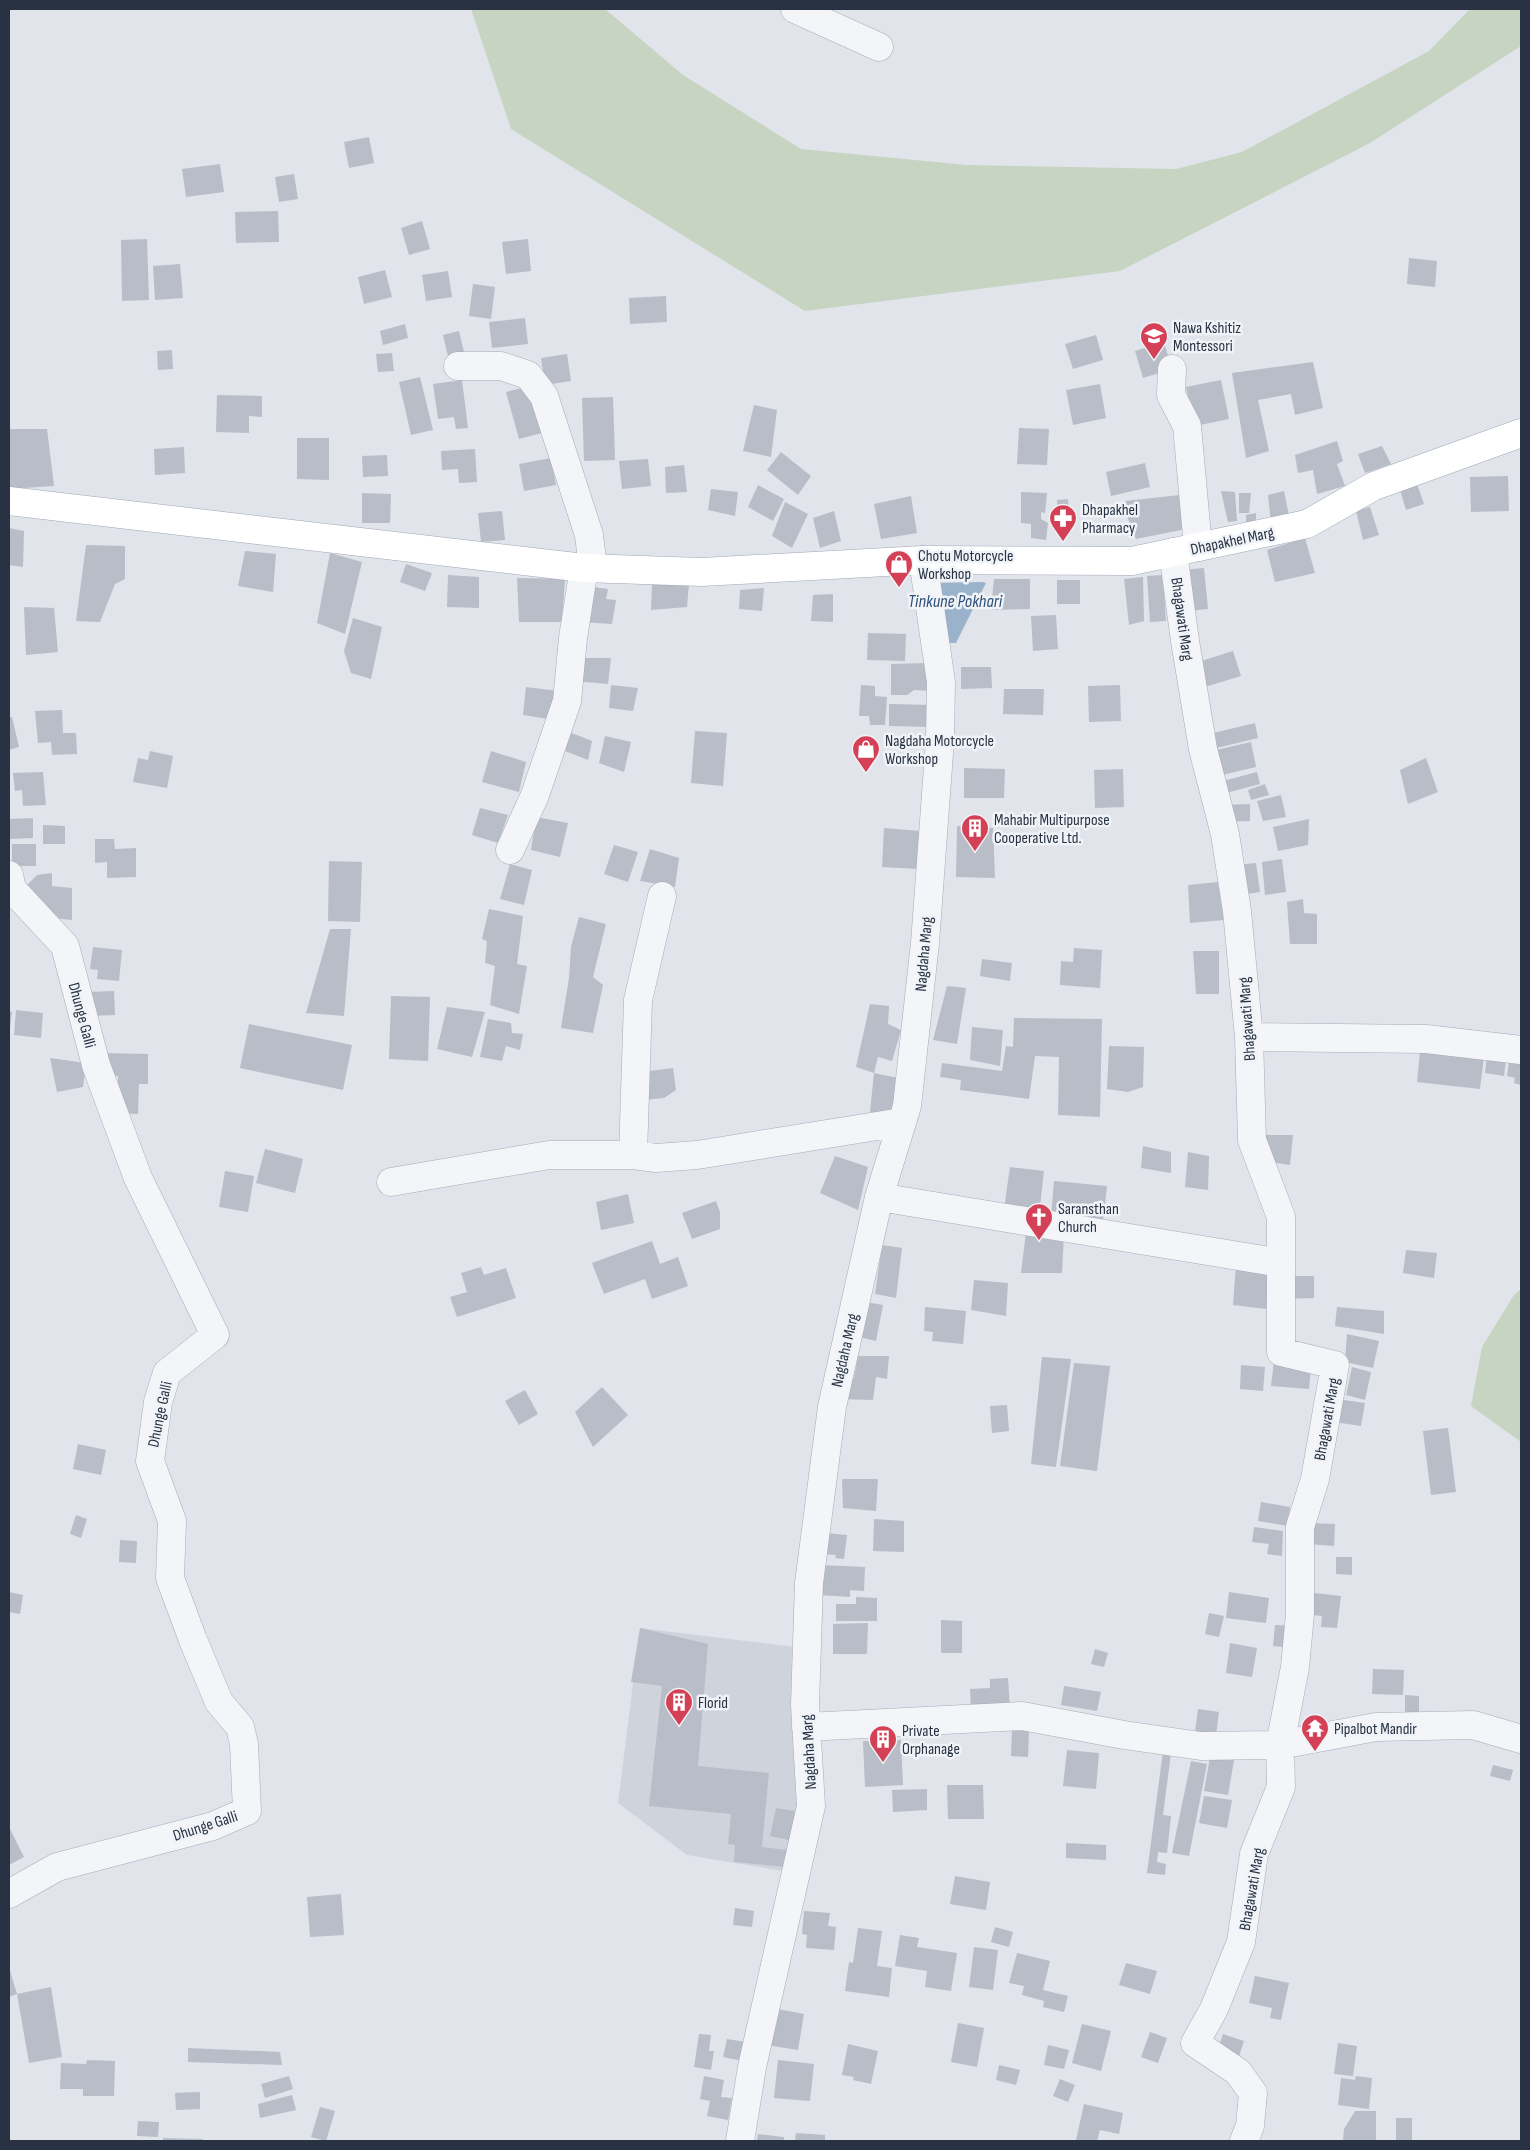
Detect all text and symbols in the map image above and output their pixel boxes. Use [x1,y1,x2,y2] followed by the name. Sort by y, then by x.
[1173,319,1241,356] place label: Nawa Kshitiz Montessori
[1139,321,1169,360] school or university icon: Nawa Kshitiz Montessori
[1082,501,1138,538] place label: Dhapakhel Pharmacy
[1048,503,1078,542] pharmacy icon: Dhapakhel Pharmacy
[1189,523,1276,560] street label: Dhapakhel Marg
[918,547,1013,584] place label: Chotu Motorcycle Workshop
[884,549,914,588] shop icon: Chotu Motorcycle Workshop
[1166,576,1197,662] street label: Bhagawati Marg
[908,591,1003,612] water label: Tinkune Pokhari
[885,732,994,769] place label: Nagdaha Motorcycle Workshop
[851,734,881,773] shop icon: Nagdaha Motorcycle Workshop
[994,811,1110,848] place label: Mahabir Multipurpose Cooperative Ltd.
[960,813,990,852] building icon: Mahabir Multipurpose Cooperative Ltd.
[912,916,937,992] street label: Nagdaha Marg
[1235,976,1260,1061] street label: Bhagawati Marg
[64,981,99,1050] street label: Dhunge Galli
[1058,1200,1119,1237] place label: Saransthan Church
[1024,1202,1054,1241] church icon: Saransthan Church
[828,1312,863,1389] street label: Nagdaha Marg
[1311,1376,1344,1462] street label: Bhagawati Marg
[144,1380,177,1449] street label: Dhunge Galli
[664,1687,694,1726] building icon: Florid
[698,1694,728,1713] place label: Florid
[1300,1713,1330,1752] temple icon: Pipalbot Mandir
[798,1714,821,1790] street label: Nagdaha Marg
[1334,1720,1417,1739] place label: Pipalbot Mandir
[902,1722,960,1759] place label: Private Orphanage
[868,1724,898,1763] building icon: Private Orphanage
[171,1807,240,1846] street label: Dhunge Galli
[1236,1846,1269,1932] street label: Bhagawati Marg

